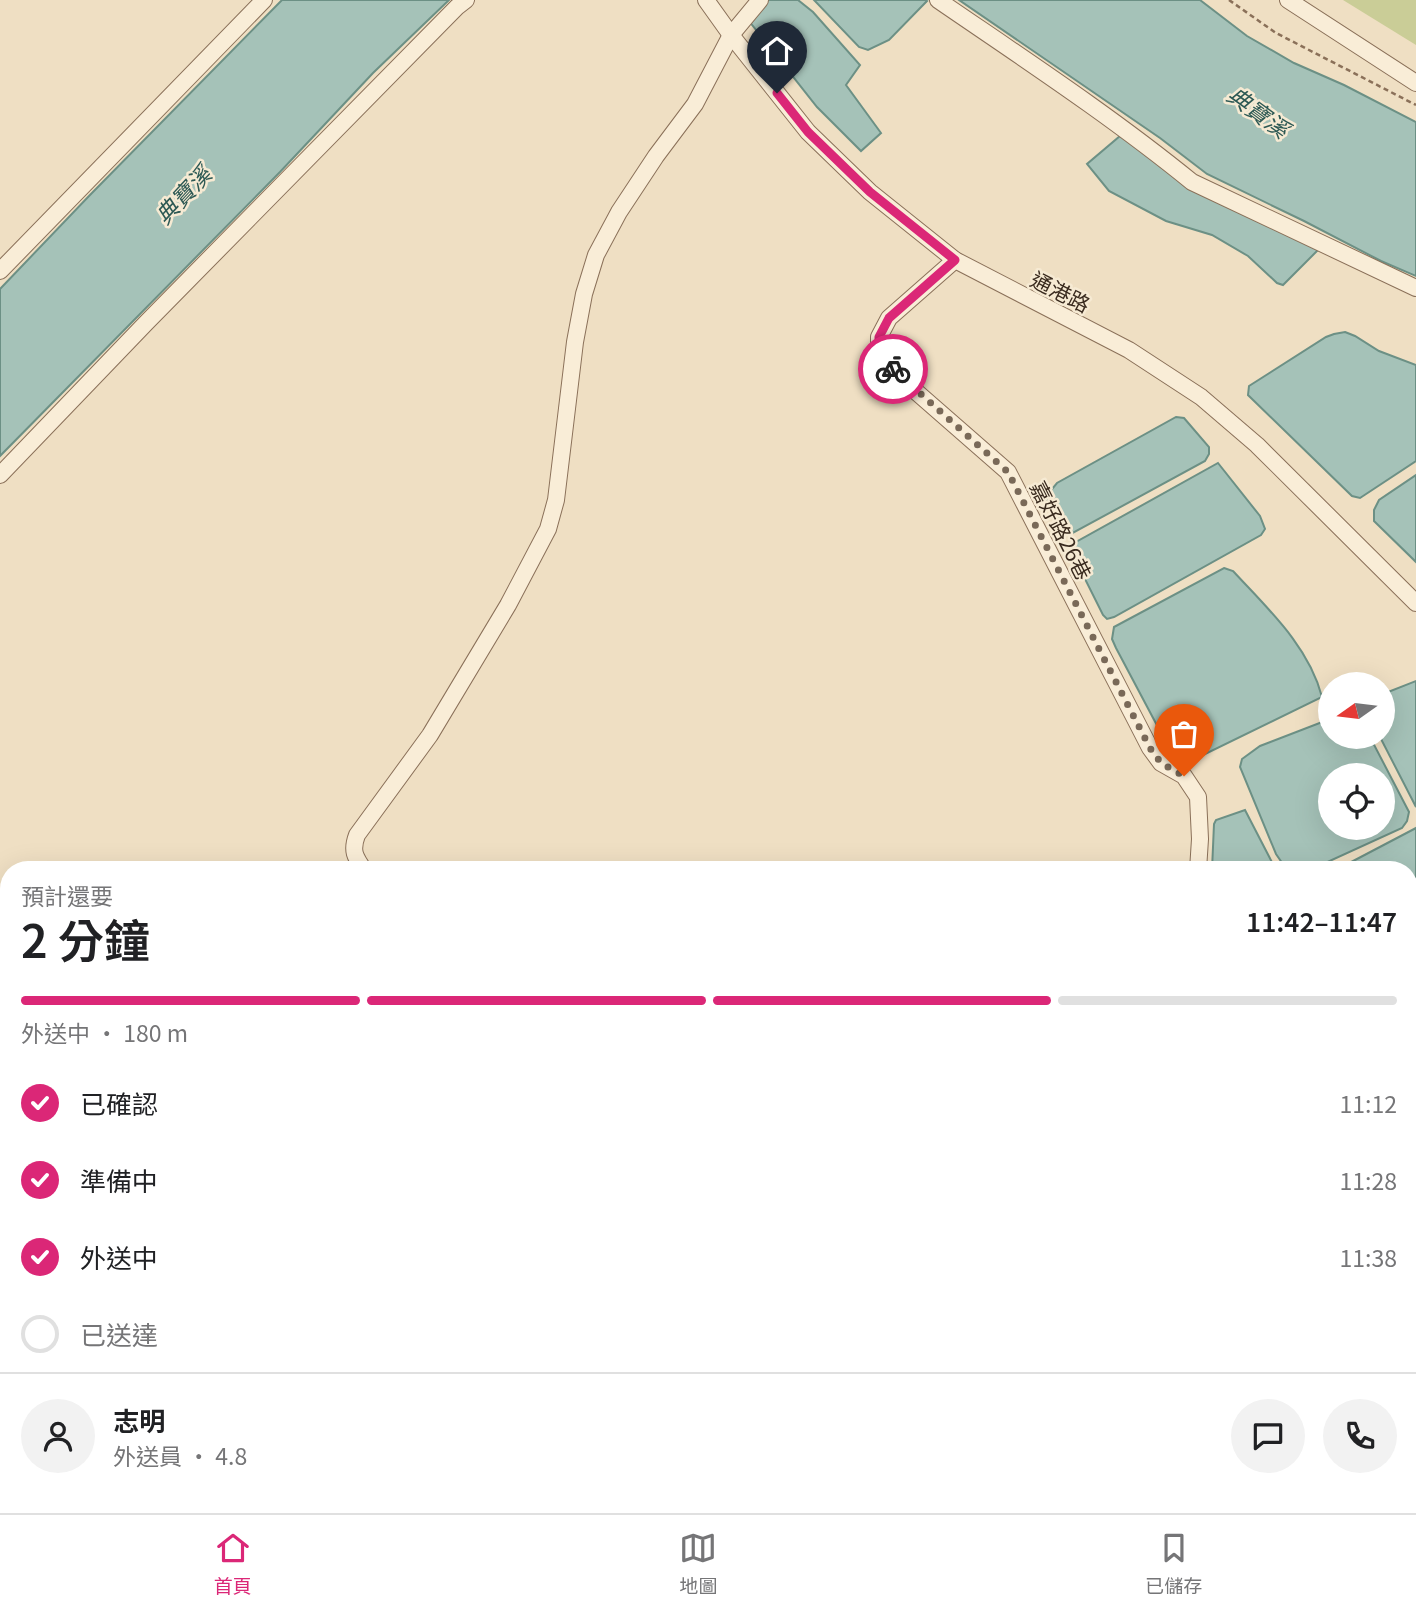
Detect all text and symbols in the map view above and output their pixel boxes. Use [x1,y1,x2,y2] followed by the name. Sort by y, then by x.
[747,21,807,93] pin
[758,32,796,70] icon: home
[1221,77,1299,147] water label: 典寶溪
[146,155,220,231] water label: 典寶溪
[1026,263,1096,319] street label: 通港路
[858,334,928,404] courier
[874,350,912,388] icon: bike
[1024,475,1100,585] street label: 嘉好路26巷
[1318,672,1395,749] north arrow
[1318,672,1395,840] map controls
[1154,704,1214,776] pin
[1165,715,1203,753] icon: bag
[1318,763,1395,840] button: locate
[21,878,113,912] text: 預計還要
[1246,902,1397,939] text: 11:42–11:47
[21,905,150,971] text: 2 分鐘
[21,1015,188,1049] text: 外送中 · 180 m
[21,1084,59,1122] icon: check
[80,1084,158,1121] text: 已確認
[1340,1086,1397,1120] text: 11:12
[21,1161,59,1199] icon: check
[80,1161,158,1198] text: 準備中
[1340,1163,1397,1197] text: 11:28
[21,1238,59,1276] icon: check
[80,1238,158,1275] text: 外送中
[1340,1240,1397,1274] text: 11:38
[80,1315,158,1352] text: 已送達
[21,1399,95,1473] button: person
[1231,1399,1305,1473] button: chat
[1323,1399,1397,1473] button: phone
[113,1401,165,1438] text: 志明
[113,1438,247,1472] text: 外送員 · 4.8
[214,1529,252,1598] tab: 首頁
[679,1529,717,1598] tab: 地圖
[1145,1529,1202,1598] tab: 已儲存

